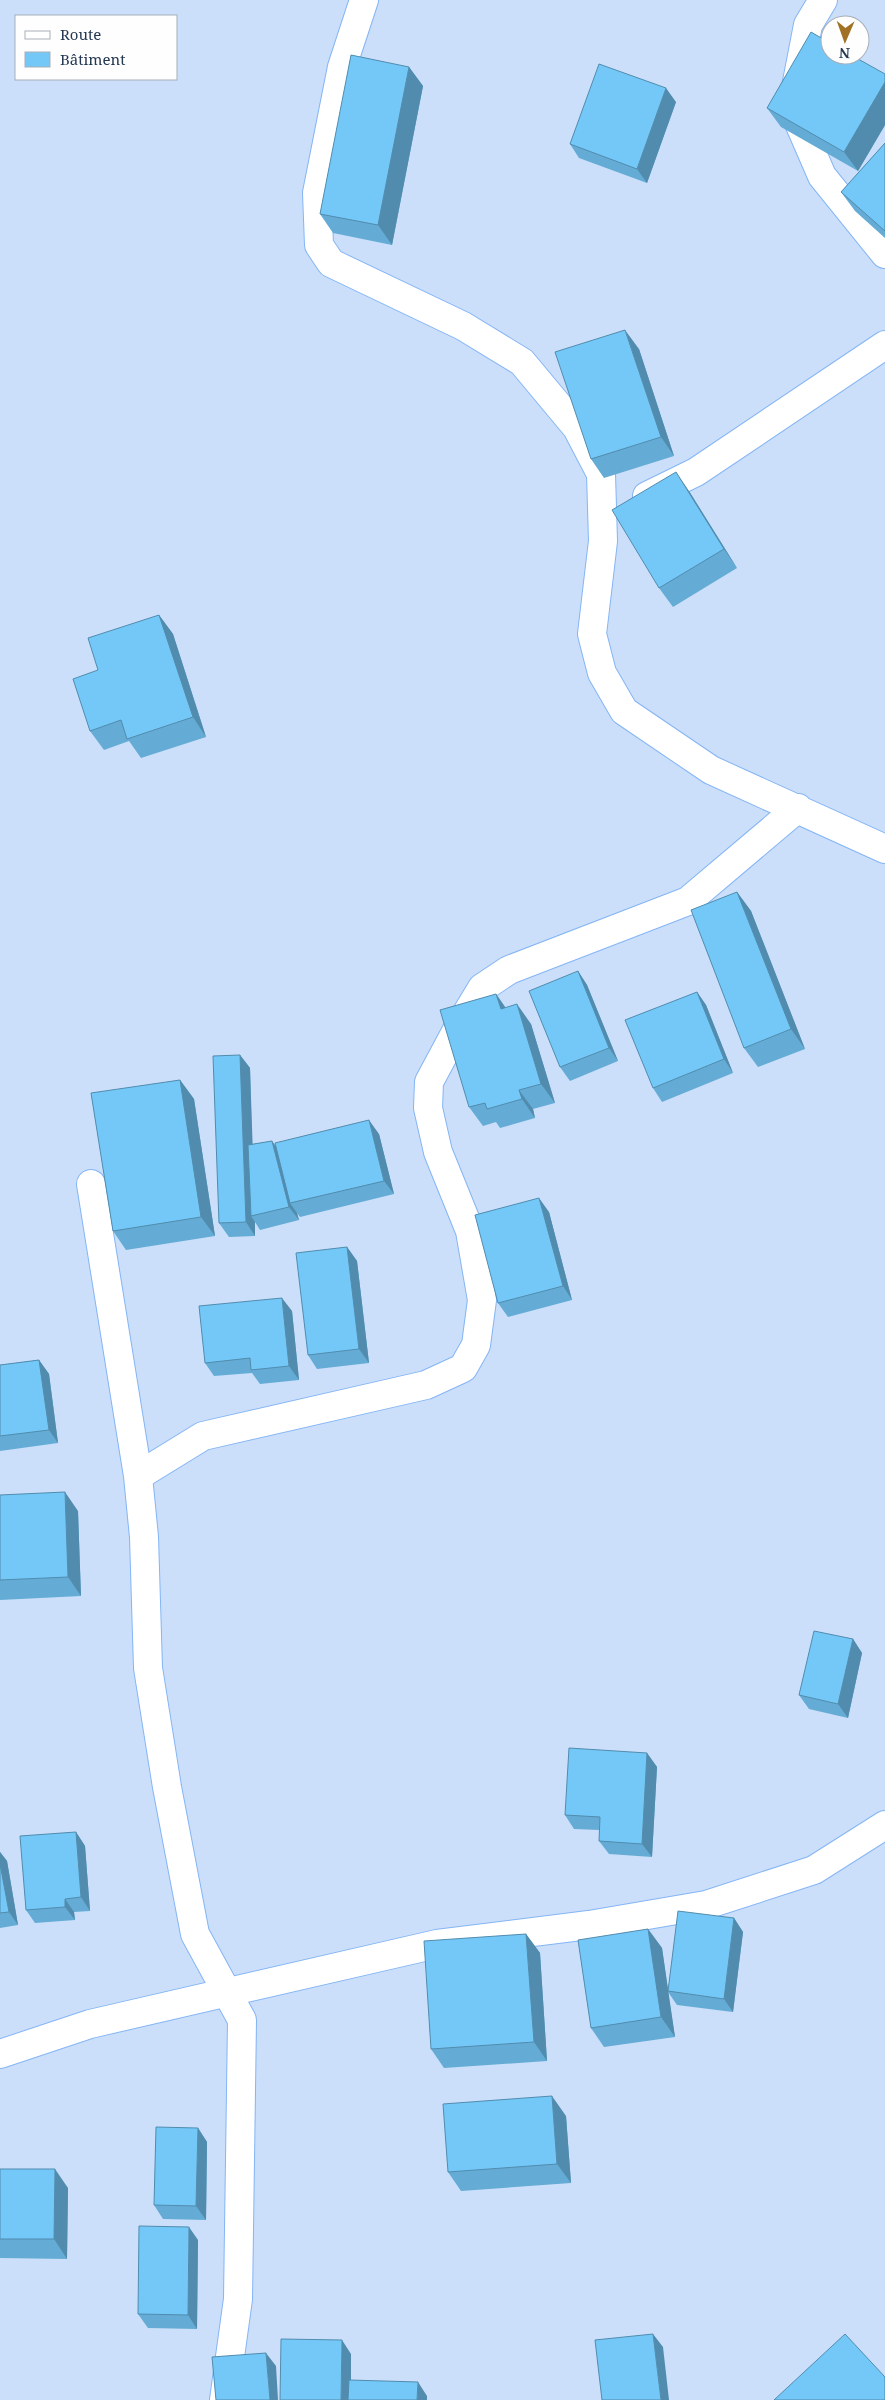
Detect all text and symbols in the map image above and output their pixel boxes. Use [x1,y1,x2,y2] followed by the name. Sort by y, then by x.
[15,15,178,80] legend
[820,15,870,65] north arrow
[60,24,101,44] text: Route
[839,44,850,63] text: N
[60,49,126,69] text: Bâtiment

